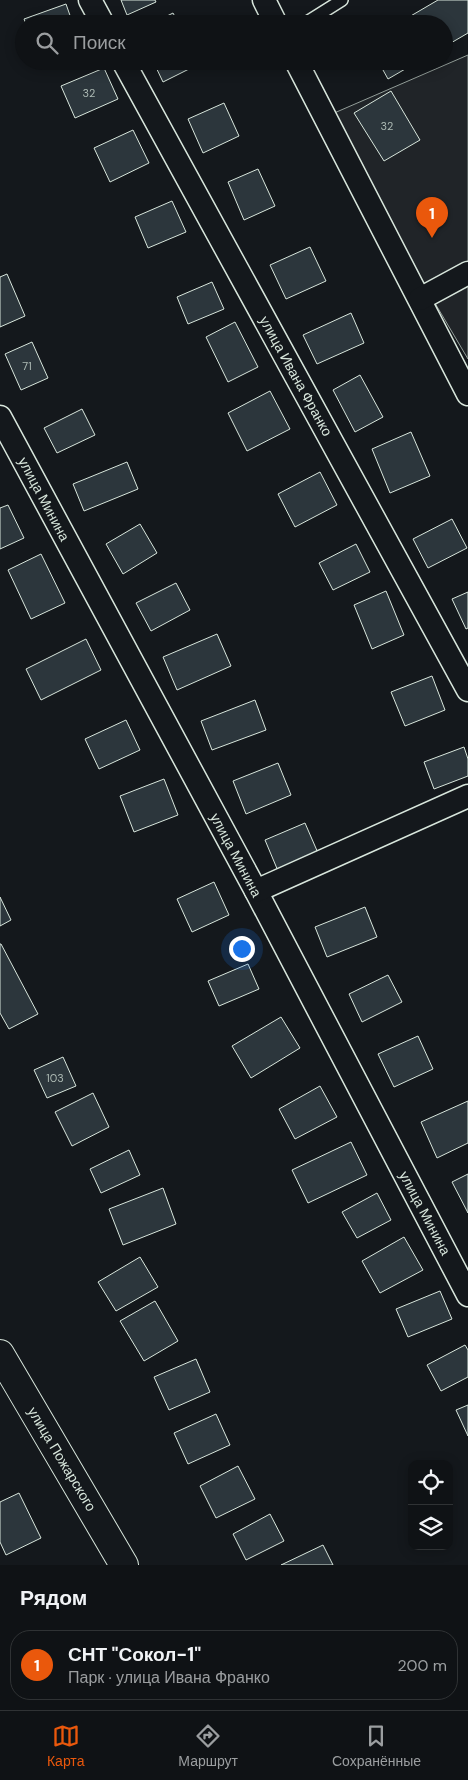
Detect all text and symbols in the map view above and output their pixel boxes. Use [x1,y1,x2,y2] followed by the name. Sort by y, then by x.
[15,15,453,70] search box
[33,29,61,57] icon: search
[73,30,126,55] text: Поиск
[83,86,95,100] house number: 32
[381,119,393,133] house number: 32
[416,197,448,238] pin: 1
[255,313,337,439] street label: улица Ивана Франко
[22,359,32,373] house number: 71
[14,454,74,544] street label: улица Минина
[206,810,266,900] street label: улица Минина
[229,936,255,962] your location
[46,1071,64,1085] house number: 103
[395,1168,455,1258] street label: улица Минина
[24,1404,100,1515] street label: улица Пожарского
[408,1460,453,1550] map controls
[408,1460,453,1505] button: locate
[408,1505,453,1550] button: layers
[20,1584,87,1612] text: Рядом
[68,1642,201,1667] text: СНТ "Сокол-1"
[34,1655,40,1676] text: 1
[398,1655,447,1676] text: 200 m
[68,1667,270,1688] text: Парк · улица Ивана Франко
[47,1722,84,1770] tab: Карта
[178,1722,238,1770] tab: Маршрут
[332,1722,421,1770] tab: Сохранённые

